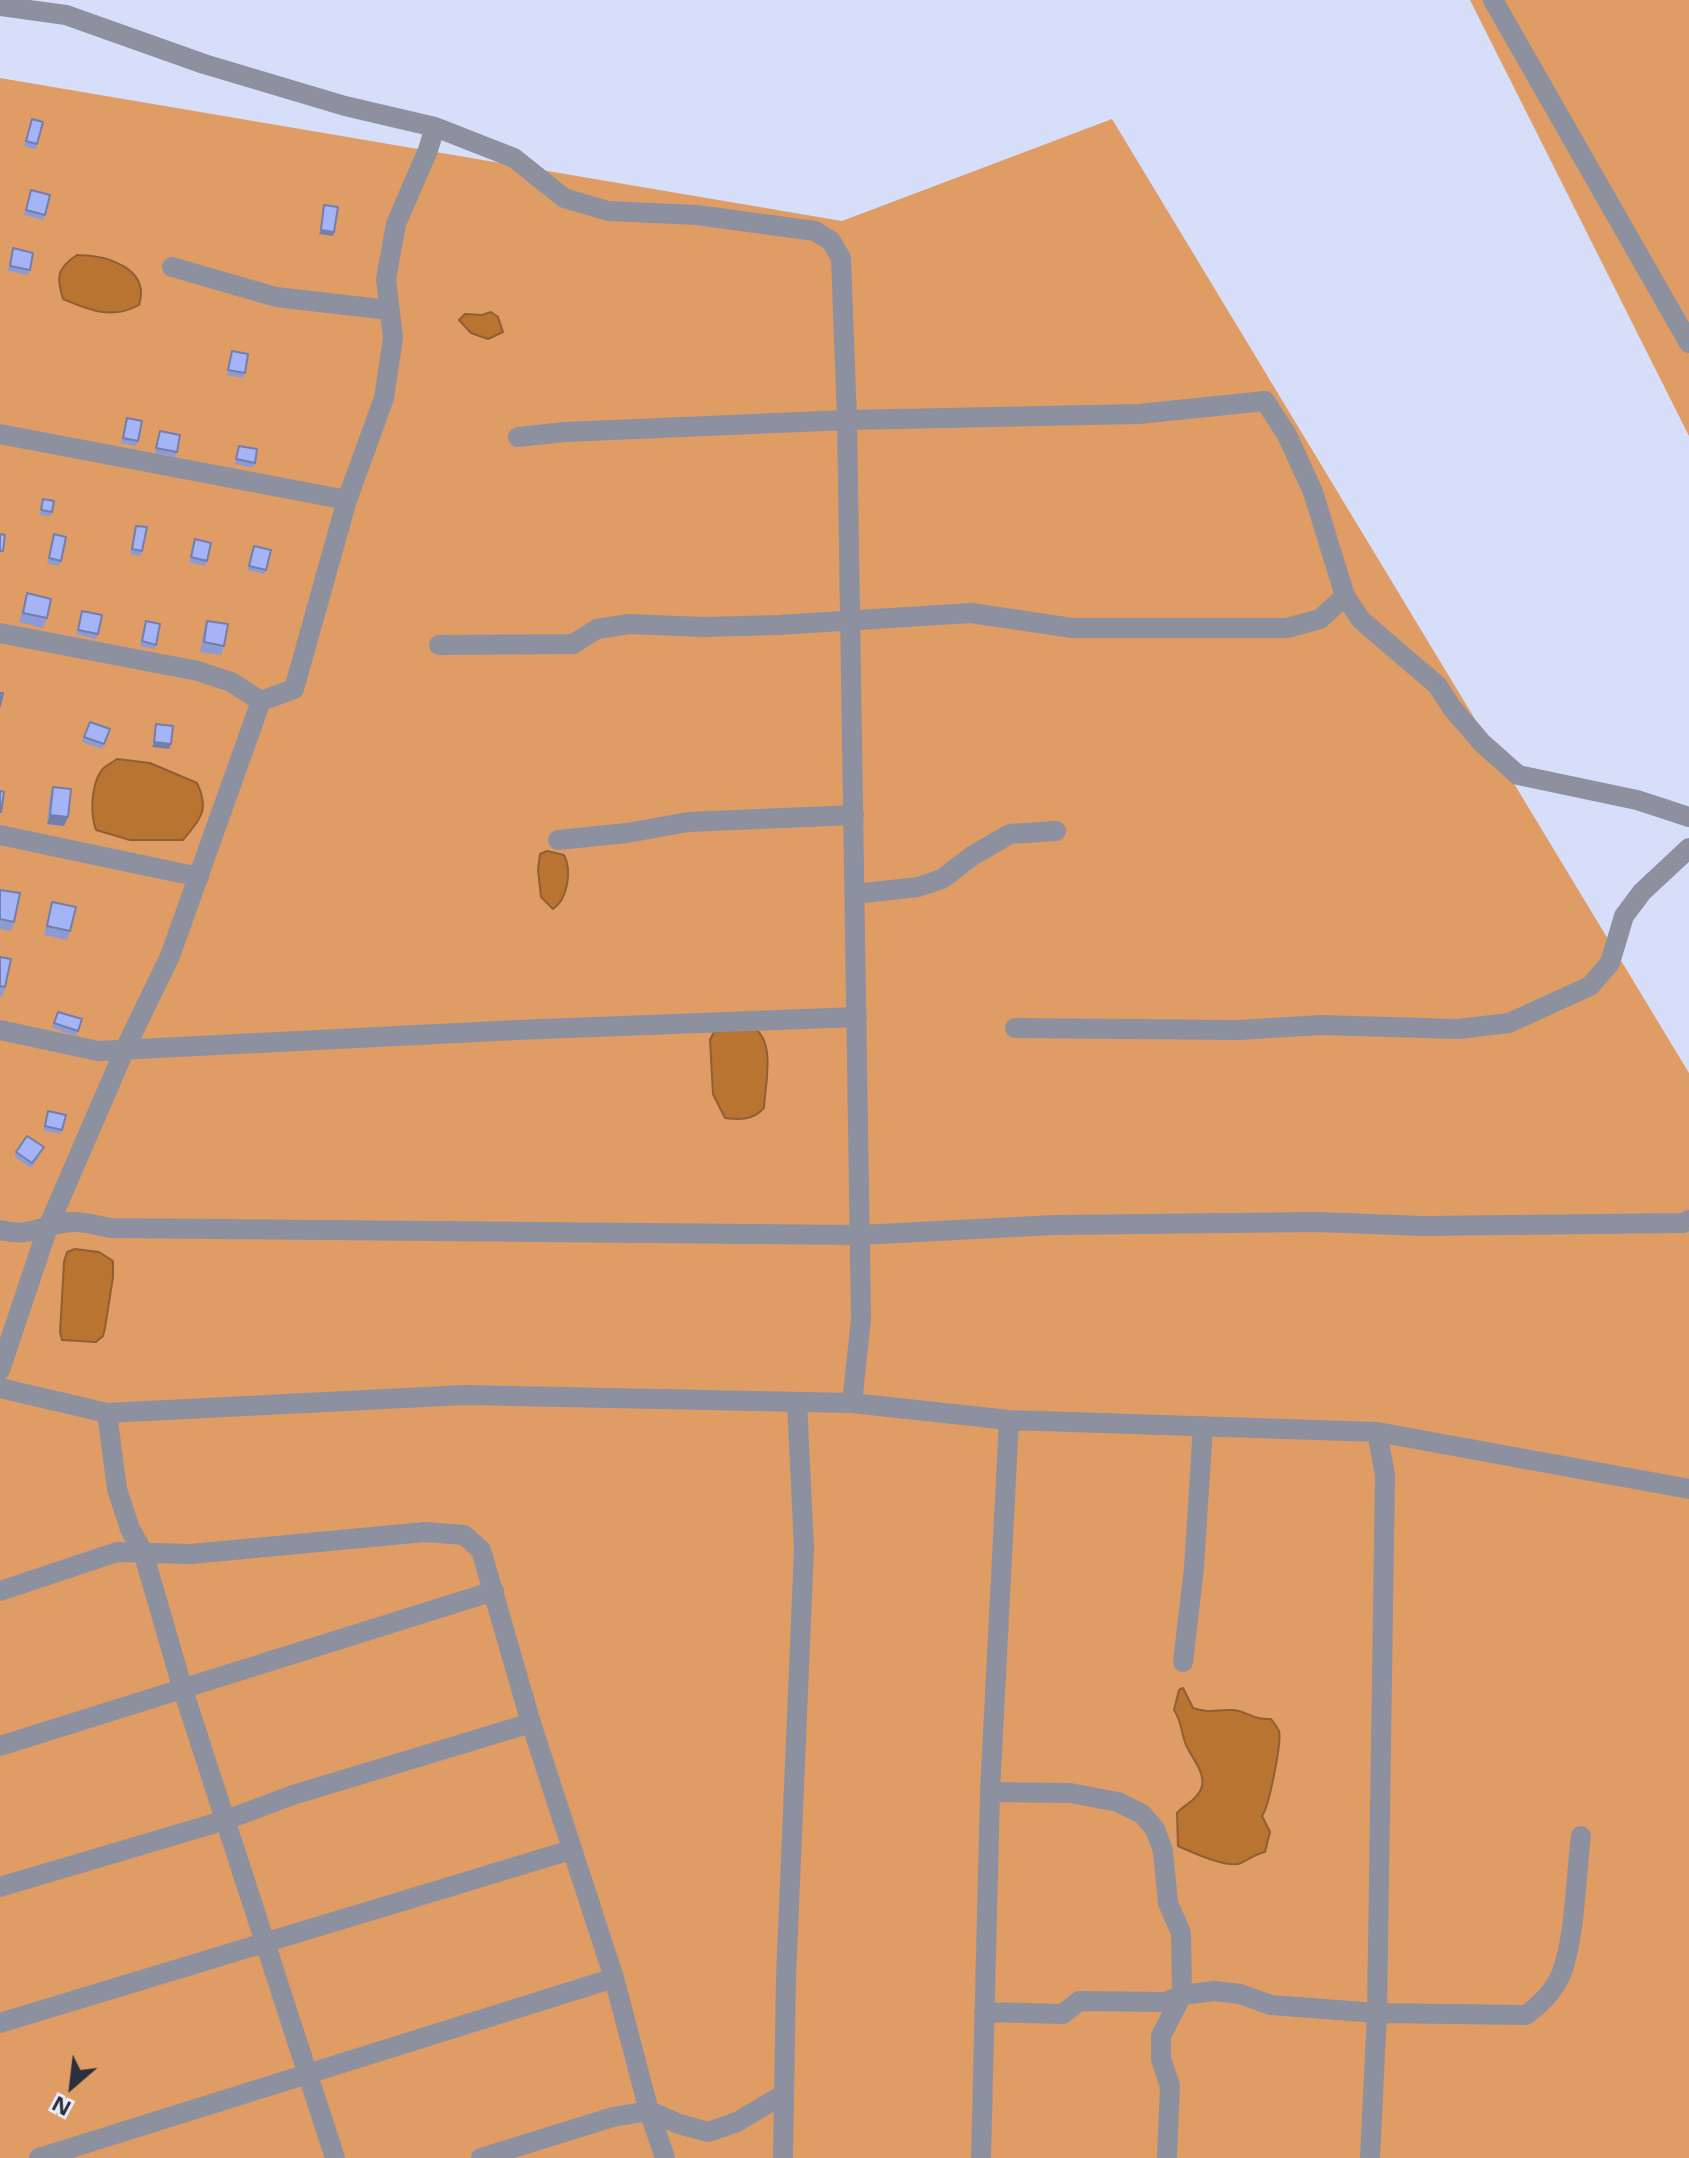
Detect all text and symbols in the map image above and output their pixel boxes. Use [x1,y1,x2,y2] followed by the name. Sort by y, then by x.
[32,2046,112,2126] north arrow
[46,2090,76,2125] text: N

